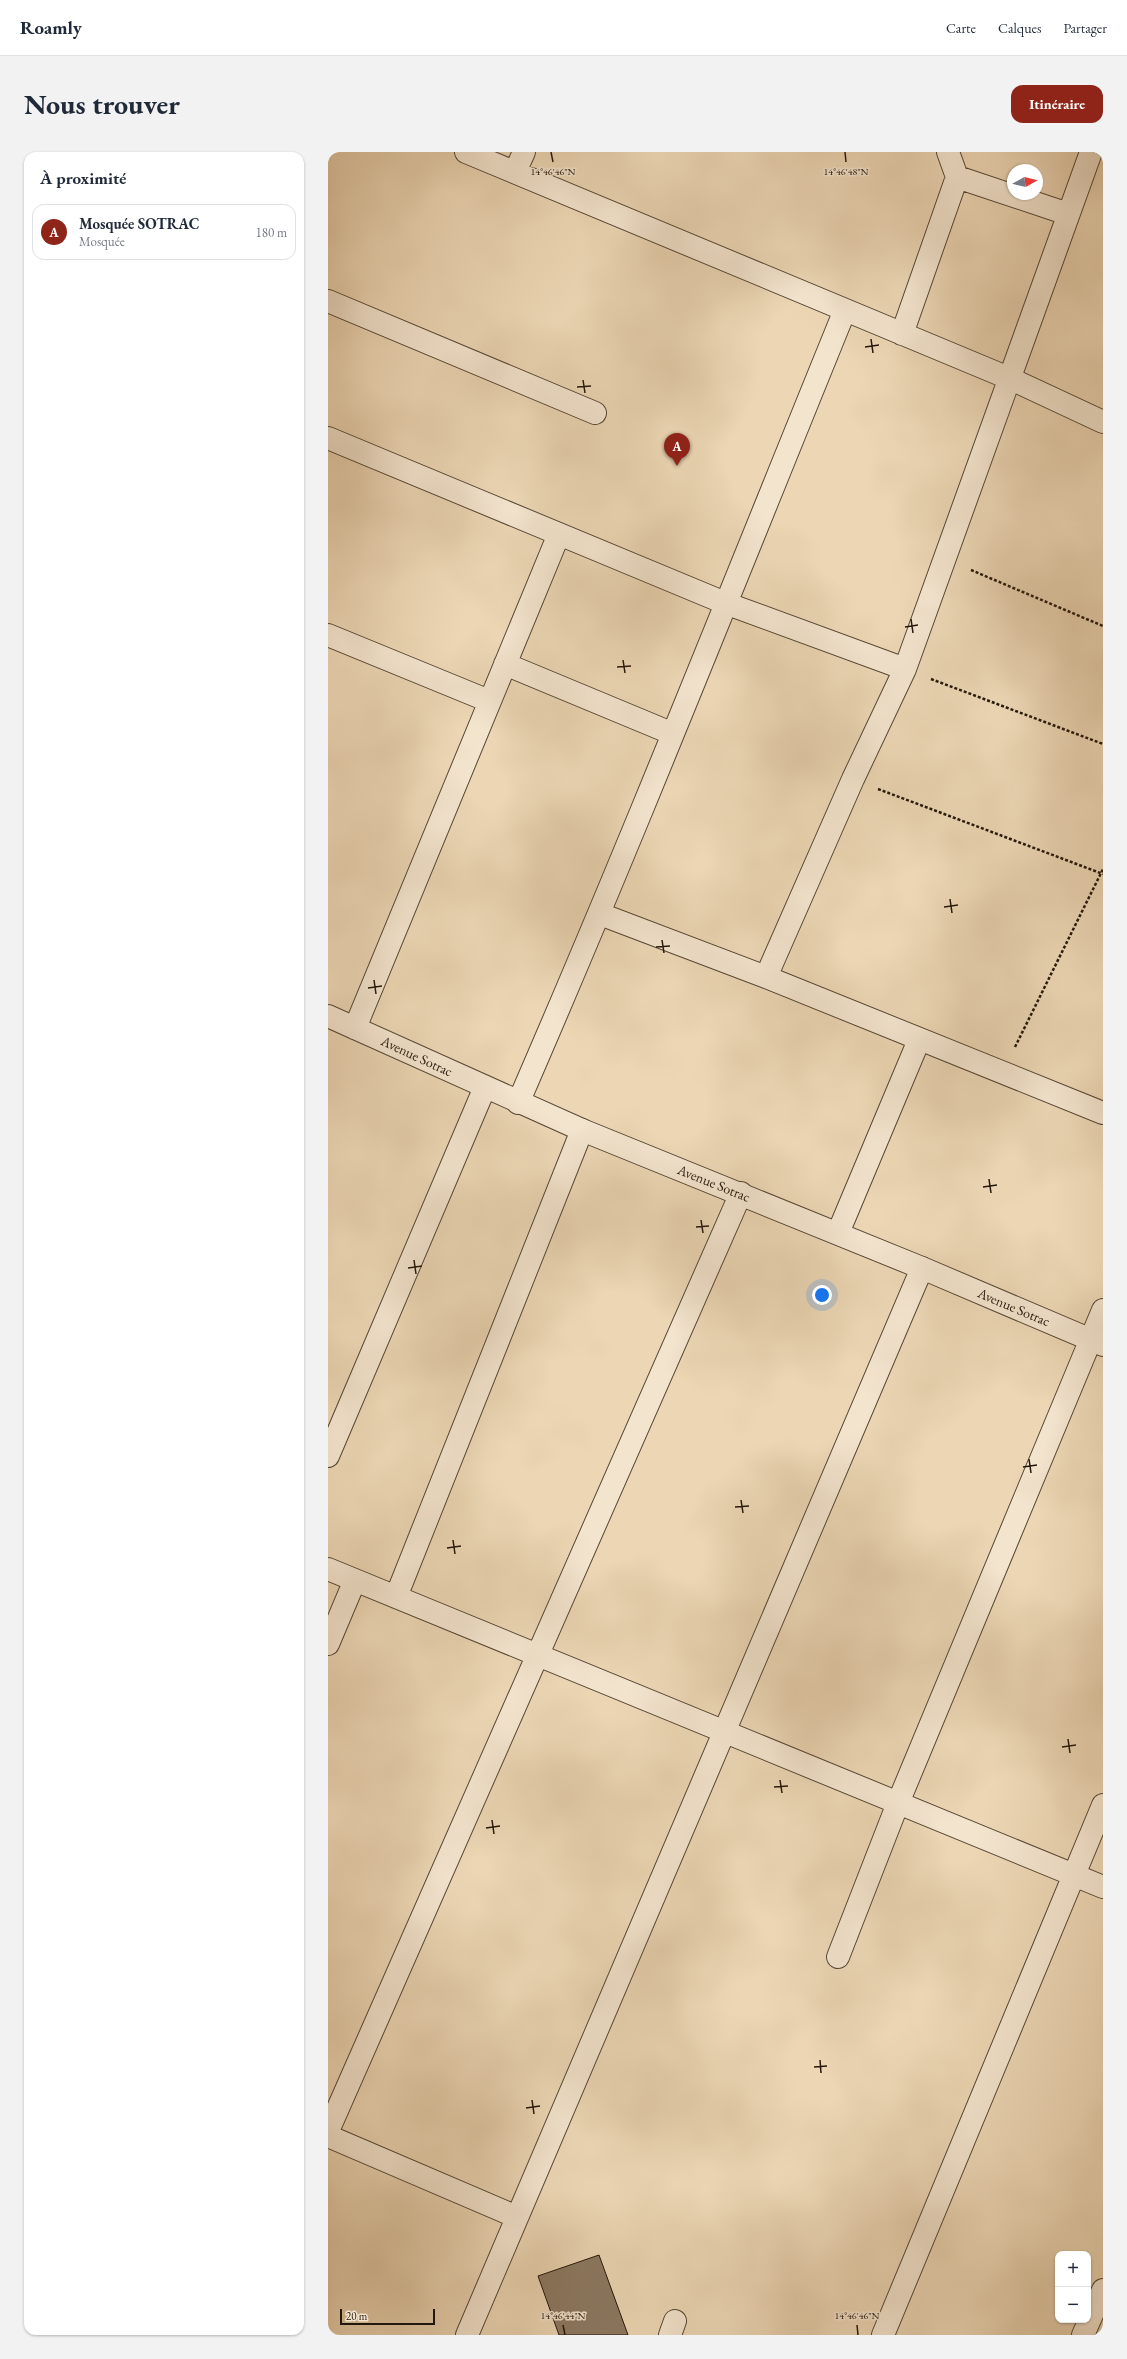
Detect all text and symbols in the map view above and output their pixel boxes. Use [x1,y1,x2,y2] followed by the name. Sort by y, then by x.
[20,15,82,40] text: Roamly
[946,19,976,37] text: Carte
[998,19,1042,37] text: Calques
[1064,19,1107,37] text: Partager
[1011,85,1103,123] button: Itinéraire
[24,86,180,122] text: Nous trouver
[1007,164,1043,200] north arrow
[531,165,576,178] text: 14°46'46"N
[824,165,869,178] text: 14°46'48"N
[40,167,126,189] text: À proximité
[79,214,199,233] text: Mosquée SOTRAC
[49,224,59,241] text: A
[256,224,287,241] text: 180 m
[79,233,125,250] text: Mosquée
[664,433,690,466] pin: A
[377,1031,456,1081] street label: Avenue Sotrac
[674,1160,753,1206] street label: Avenue Sotrac
[974,1283,1053,1330] street label: Avenue Sotrac
[812,1285,832,1305] your location
[1055,2251,1091,2323] map controls
[1055,2251,1091,2287] button: +
[1055,2287,1091,2323] button: −
[340,2307,435,2326] scale bar
[346,2309,367,2323] text: 20 m
[541,2309,586,2322] text: 14°46'44"N
[835,2309,880,2322] text: 14°46'46"N

